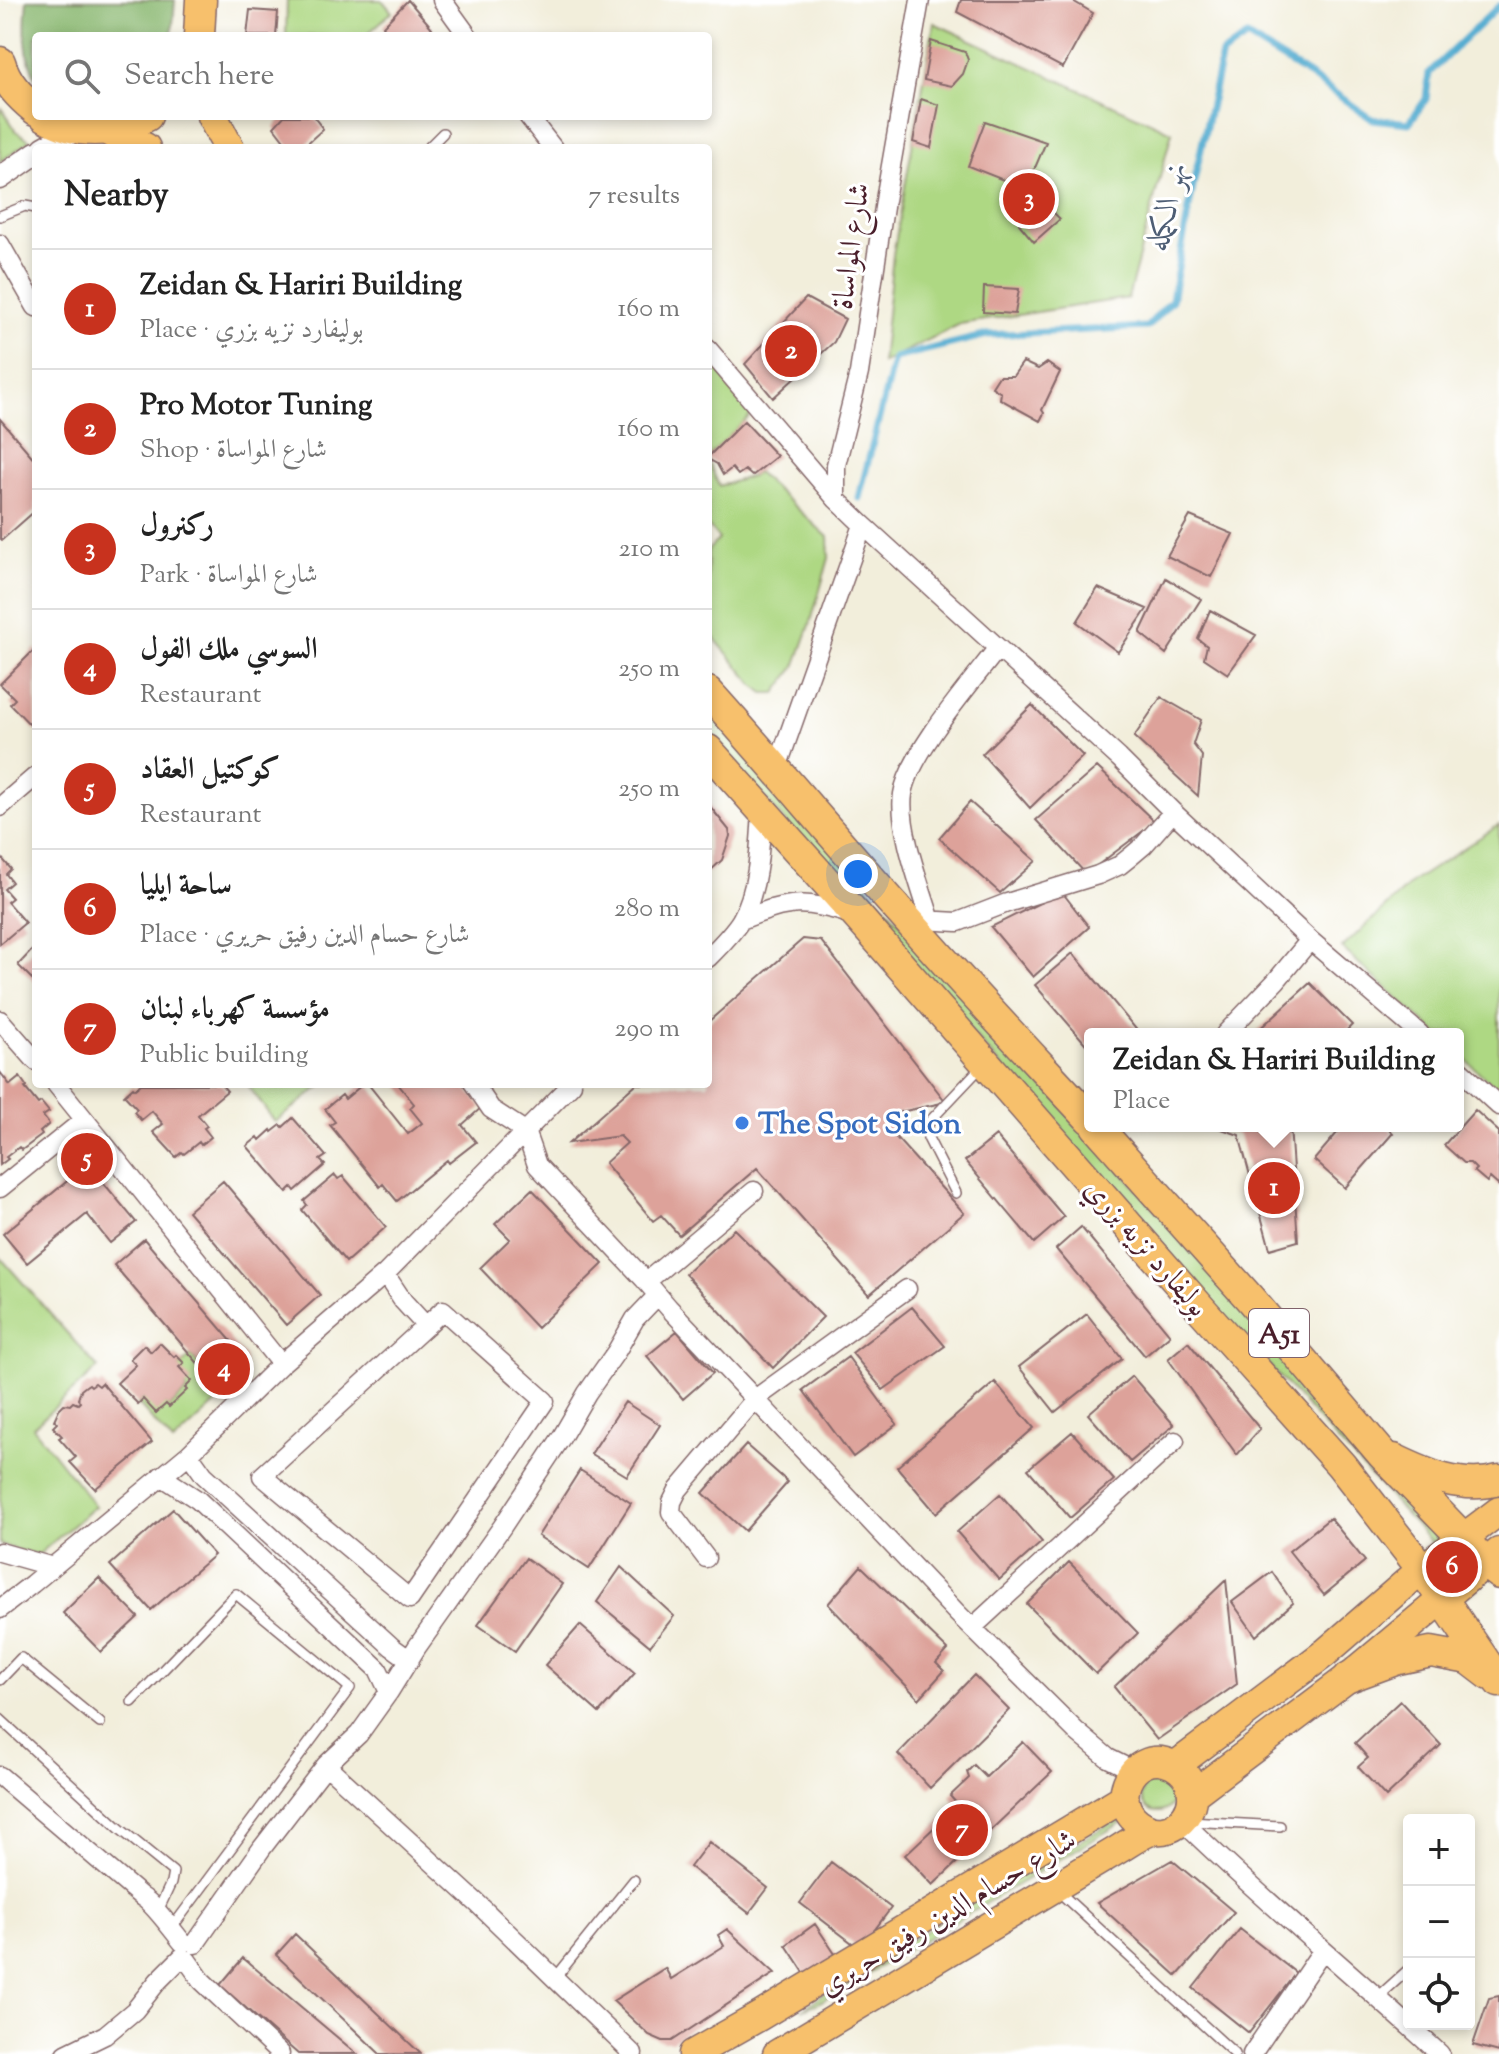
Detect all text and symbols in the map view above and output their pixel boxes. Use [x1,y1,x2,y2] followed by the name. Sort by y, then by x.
[32,32,712,120] search box
[60,54,104,98] icon: search
[124,55,274,98] text: Search here
[1137,158,1201,256] water label: نهر الكمله
[1003,169,1055,229] pin: 3
[64,172,169,221] text: Nearby
[588,178,680,215] text: 7 results
[822,180,884,313] street label: شارع المواساة
[140,265,462,308] text: Zeidan & Hariri Building
[86,291,94,328] text: 1
[617,291,680,328] text: 160 m
[140,312,363,349] text: Place · بوليفارد نزيه بزري
[765,321,817,381] pin: 2
[140,385,372,428] text: Pro Motor Tuning
[84,411,96,448] text: 2
[617,411,680,448] text: 160 m
[140,432,327,469] text: Shop · شارع المواساة
[140,505,214,548] text: ركنرول
[85,531,95,568] text: 3
[618,531,680,568] text: 210 m
[140,557,318,594] text: Park · شارع المواساة
[140,629,318,672] text: السوسي ملك الفول
[83,651,97,688] text: 4
[618,651,680,688] text: 250 m
[140,677,261,714] text: Restaurant
[140,749,280,792] text: كوكتيل العقاد
[86,771,94,808] text: 5
[618,771,680,808] text: 250 m
[140,797,261,834] text: Restaurant
[838,854,878,894] your location
[140,865,232,908] text: ساحة ايليا
[84,891,96,928] text: 6
[614,891,680,928] text: 280 m
[140,917,470,954] text: Place · شارع حسام الدين رفيق حريري
[140,989,330,1032] text: مؤسسة كهرباء لبنان
[83,1011,97,1048] text: 7
[614,1011,680,1048] text: 290 m
[1084,1028,1464,1132] popup
[140,1037,308,1074] text: Public building
[1113,1040,1435,1083] text: Zeidan & Hariri Building
[1113,1083,1170,1120] text: Place
[758,1104,962,1147] place label: The Spot Sidon
[733,1114,751,1132] marker: The Spot Sidon
[61,1129,113,1189] pin: 5
[1248,1158,1300,1218] pin: 1
[1073,1170,1218,1327] street label: بوليفارد نزيه بزري
[1249,1309,1309,1357] road number: A51
[198,1339,250,1399] pin: 4
[1426,1537,1478,1597] pin: 6
[936,1800,988,1860] pin: 7
[1403,1814,1475,2030] map controls
[1403,1814,1475,1886] button: +
[811,1820,1086,2010] street label: شارع حسام الدين رفيق حريري
[1403,1886,1475,1958] button: −
[1403,1958,1475,2030] button: locate

